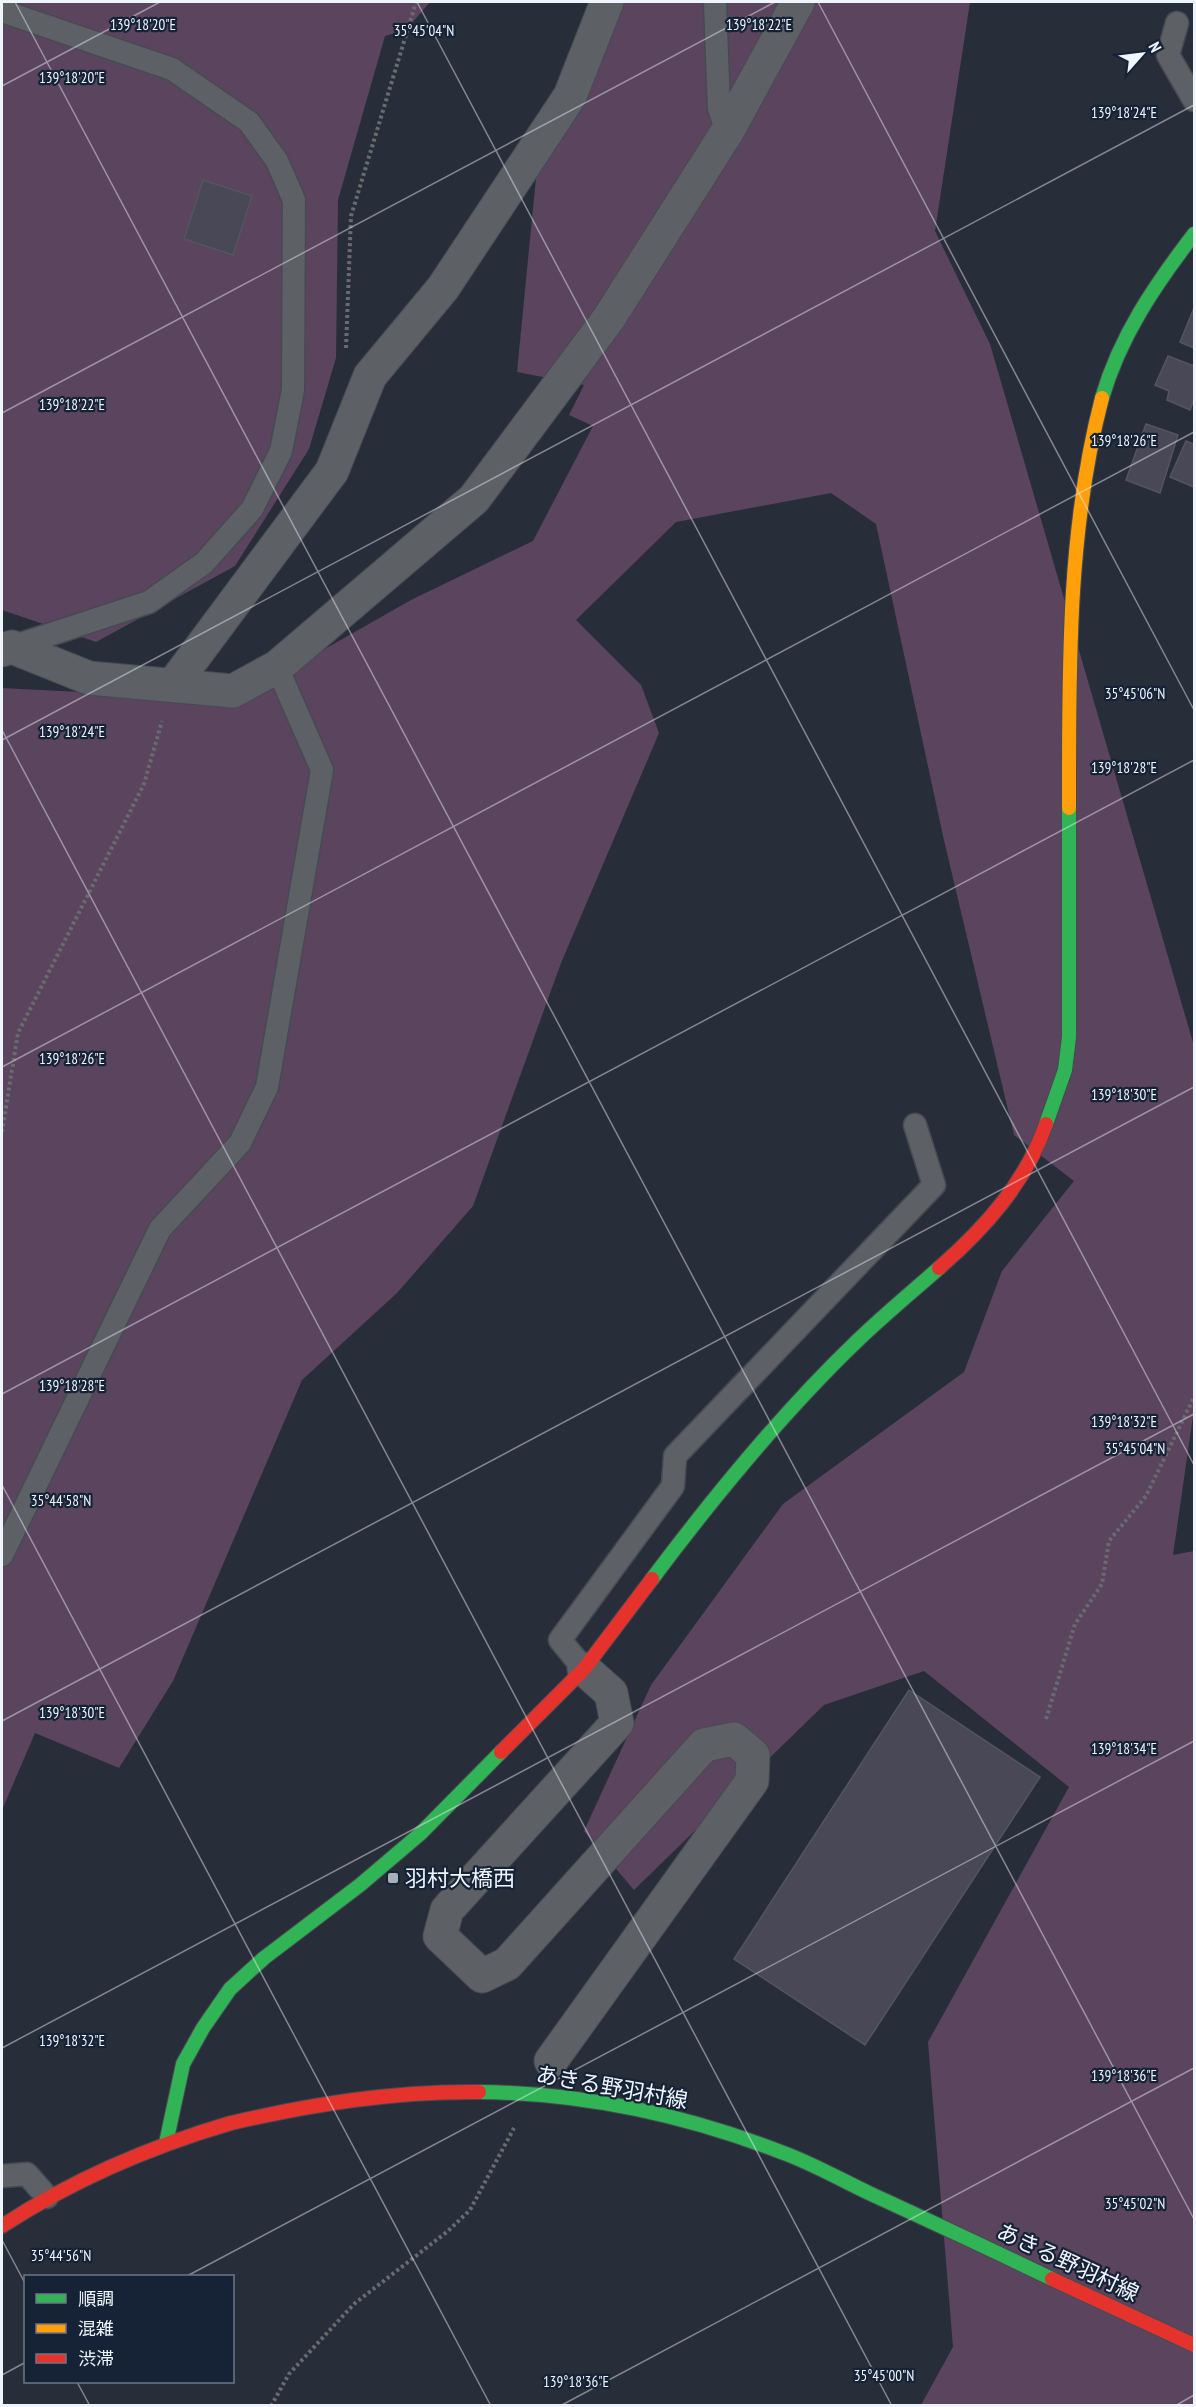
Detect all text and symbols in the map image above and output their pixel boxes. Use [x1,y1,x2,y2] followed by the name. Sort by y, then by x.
[110,15,176,34] text: 139°18'20"E
[726,15,792,34] text: 139°18'22"E
[394,21,454,40] text: 35°45'04"N
[1112,24,1172,84] north arrow
[1144,38,1166,55] text: N
[39,68,105,87] text: 139°18'20"E
[1091,103,1157,122] text: 139°18'24"E
[39,395,105,414] text: 139°18'22"E
[1091,431,1157,450] text: 139°18'26"E
[1105,684,1165,703] text: 35°45'06"N
[39,722,105,741] text: 139°18'24"E
[1091,758,1157,777] text: 139°18'28"E
[39,1049,105,1068] text: 139°18'26"E
[1091,1085,1157,1104] text: 139°18'30"E
[39,1376,105,1395] text: 139°18'28"E
[1091,1412,1157,1431] text: 139°18'32"E
[1105,1439,1165,1458] text: 35°45'04"N
[31,1491,91,1510] text: 35°44'58"N
[39,1703,105,1722] text: 139°18'30"E
[1091,1739,1157,1758] text: 139°18'34"E
[405,1864,515,1892] place label: 羽村大橋西
[386,1871,400,1885] marker: 羽村大橋西
[39,2031,105,2050] text: 139°18'32"E
[534,2060,690,2114] street label: あきる野羽村線
[1091,2066,1157,2085] text: 139°18'36"E
[1105,2194,1165,2213] text: 35°45'02"N
[992,2217,1144,2307] street label: あきる野羽村線
[31,2246,91,2265] text: 35°44'56"N
[24,2275,234,2383] legend
[78,2287,114,2310] text: 順調
[78,2317,114,2340] text: 混雑
[78,2347,114,2370] text: 渋滞
[854,2366,914,2385] text: 35°45'00"N
[543,2372,609,2391] text: 139°18'36"E

